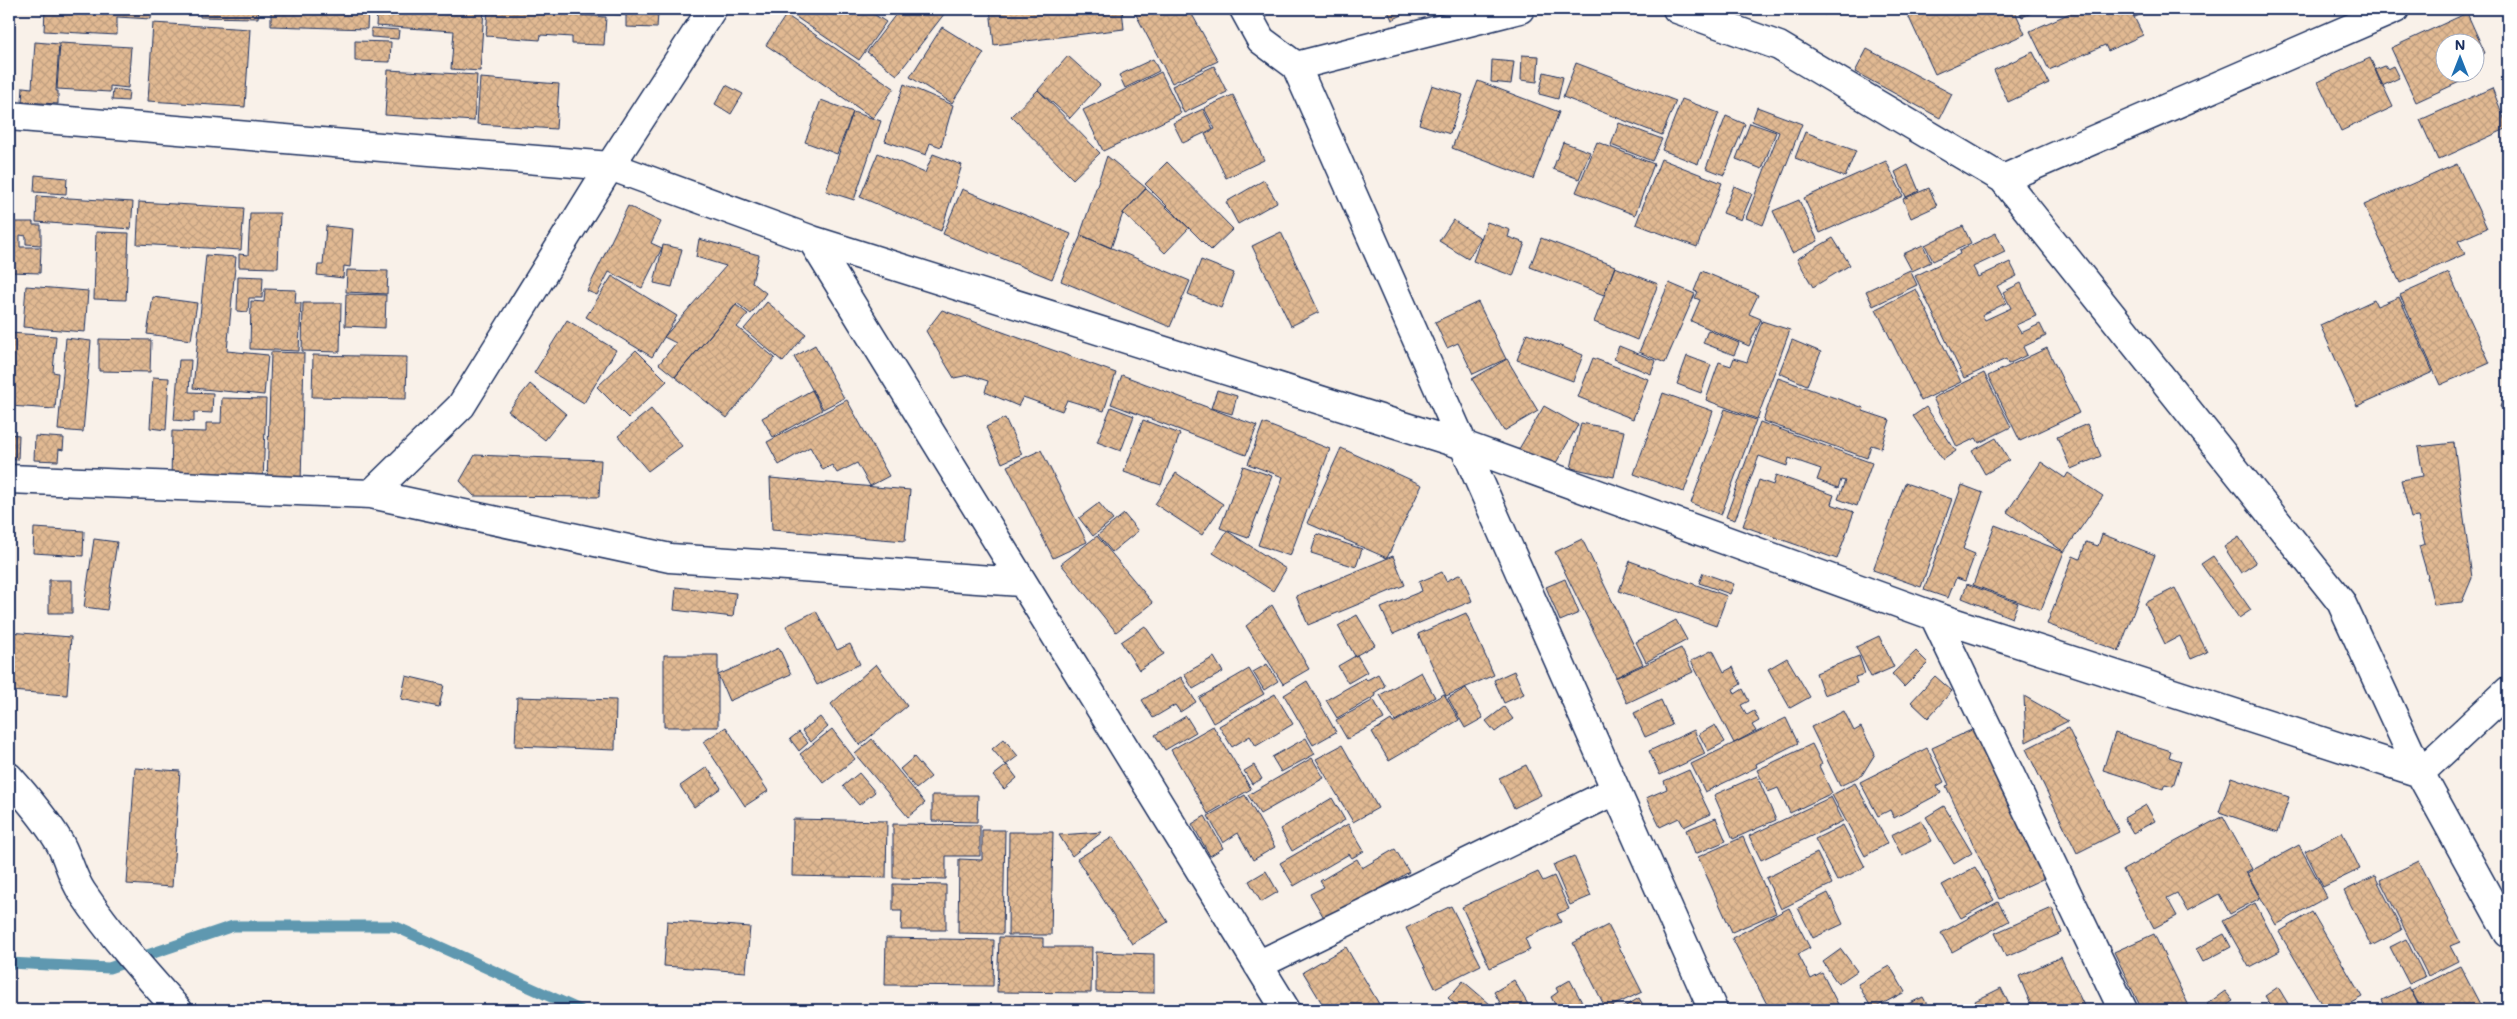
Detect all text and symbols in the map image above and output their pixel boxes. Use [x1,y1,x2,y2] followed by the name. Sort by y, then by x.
[2434,32,2484,82] north arrow
[2455,35,2465,54] text: N

